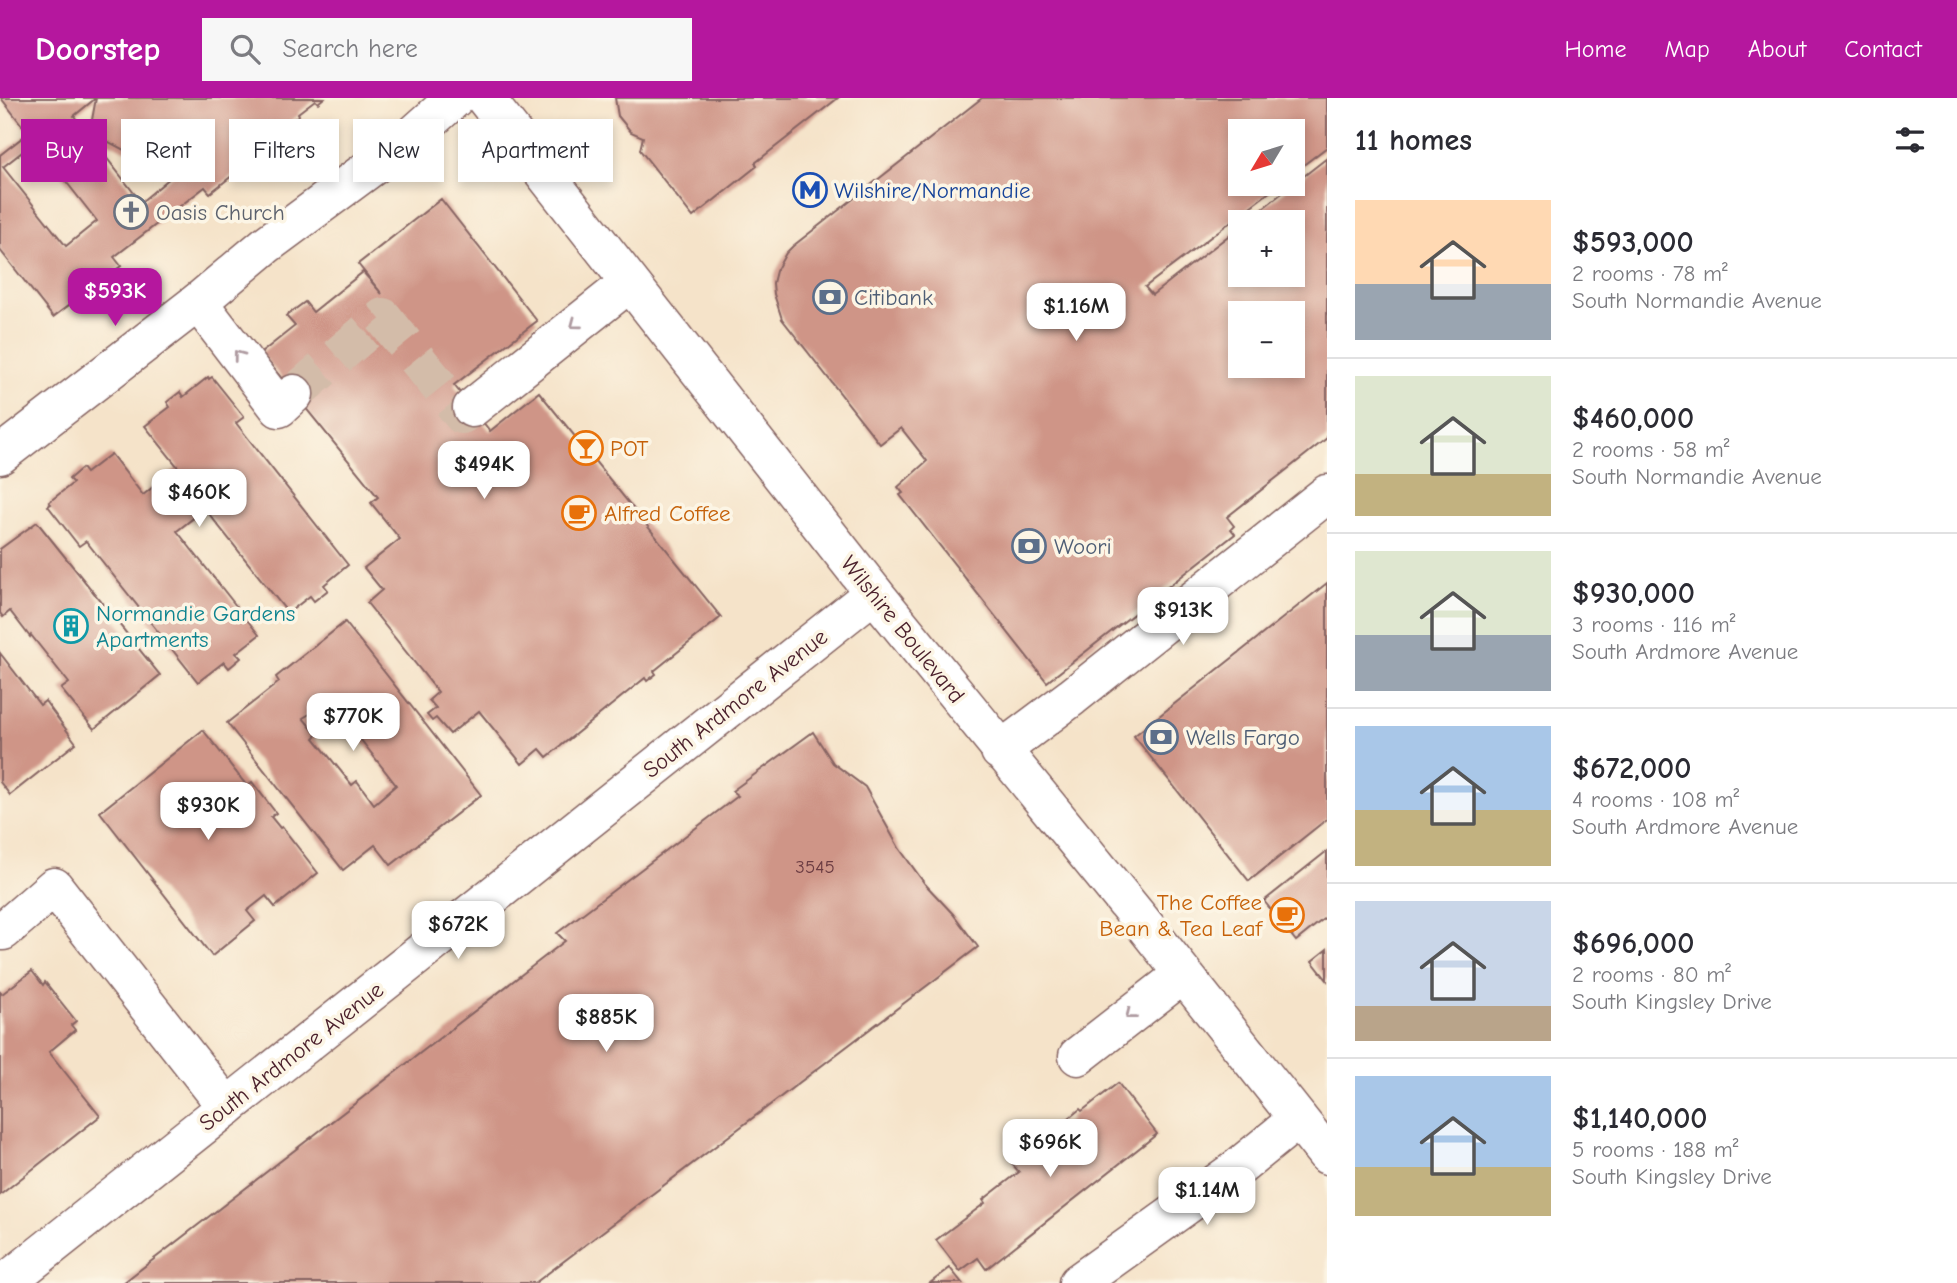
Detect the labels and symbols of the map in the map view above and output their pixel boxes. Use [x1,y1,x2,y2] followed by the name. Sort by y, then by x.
[1228,119,1306,196] north arrow
[791,171,829,209] metro station icon: Wilshire/Normandie
[834,177,1031,204] place label: Wilshire/Normandie
[112,193,150,231] church icon: Oasis Church
[156,199,285,226] place label: Oasis Church
[66,268,164,328] pin: $593K
[811,278,849,316] bank icon: Citibank
[854,284,933,311] place label: Citibank
[1019,284,1133,343] pin: $1.16M
[570,316,583,329] one-way arrow
[234,350,247,363] one-way arrow
[567,429,605,467] bar icon: POT
[610,435,649,462] place label: POT
[435,442,533,501] pin: $494K
[150,470,248,529] pin: $460K
[560,494,598,532] cafe icon: Alfred Coffee
[604,500,731,527] place label: Alfred Coffee
[1010,527,1048,565] bank icon: Woori
[1054,533,1112,560] place label: Woori
[835,550,970,708] street label: Wilshire Boulevard
[1134,588,1232,647] pin: $913K
[96,600,295,653] place label: Normandie Gardens Apartments
[52,607,90,645] building icon: Normandie Gardens Apartments
[638,623,833,784] street label: South Ardmore Avenue
[304,694,402,753] pin: $770K
[1142,718,1180,756] bank icon: Wells Fargo
[1186,724,1300,751] place label: Wells Fargo
[159,782,257,842] pin: $930K
[795,856,835,878] house number: 3545
[1099,889,1264,942] place label: The Coffee Bean & Tea Leaf
[1268,896,1306,934] cafe icon: The Coffee Bean & Tea Leaf
[409,902,507,961] pin: $672K
[194,976,389,1137] street label: South Ardmore Avenue
[557,995,655,1054] pin: $885K
[1125,1007,1138,1020] one-way arrow
[1001,1119,1099,1179] pin: $696K
[1150,1168,1264,1227] pin: $1.14M

